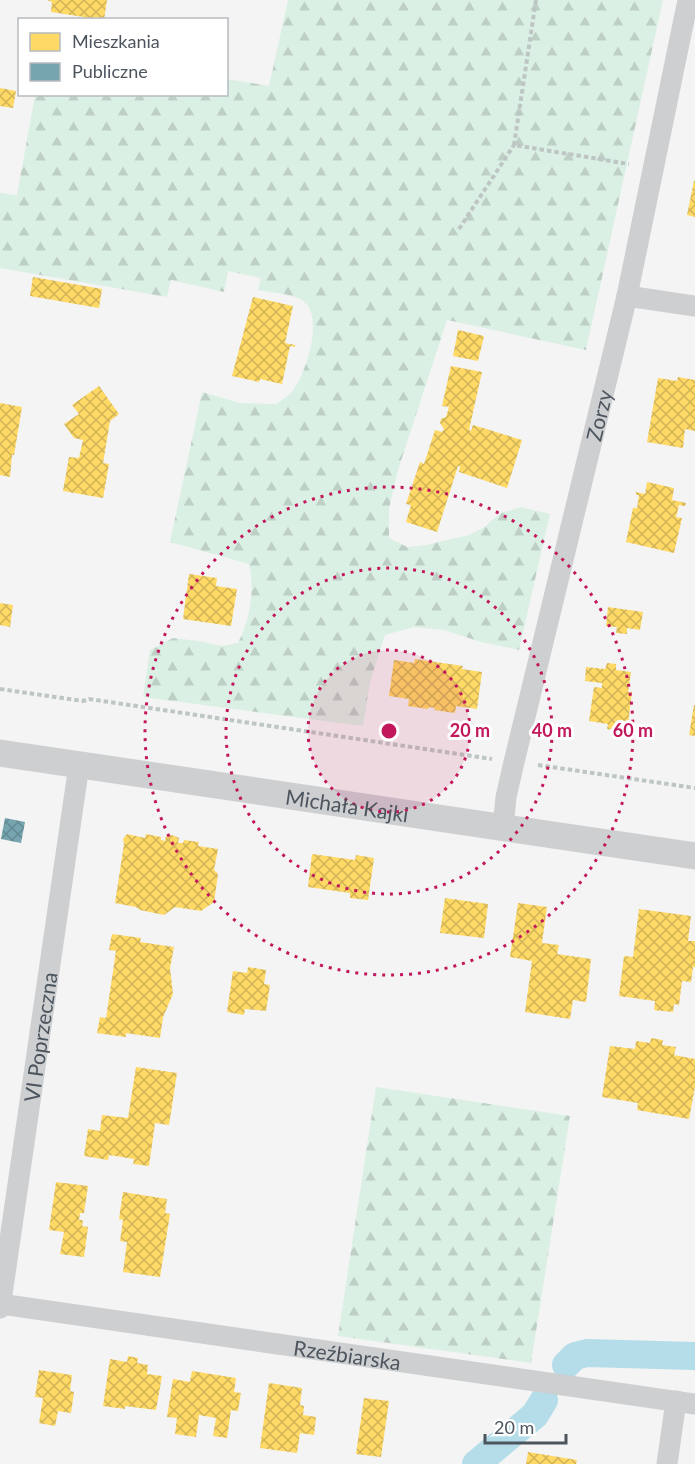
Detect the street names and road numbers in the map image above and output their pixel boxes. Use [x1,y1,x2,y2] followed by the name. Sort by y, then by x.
[580,387,616,443] street label: Zorzy
[284,783,410,826] street label: Michała Kajki
[18,970,61,1103] street label: VI Poprzeczna
[292,1334,403,1374] street label: Rzeźbiarska

